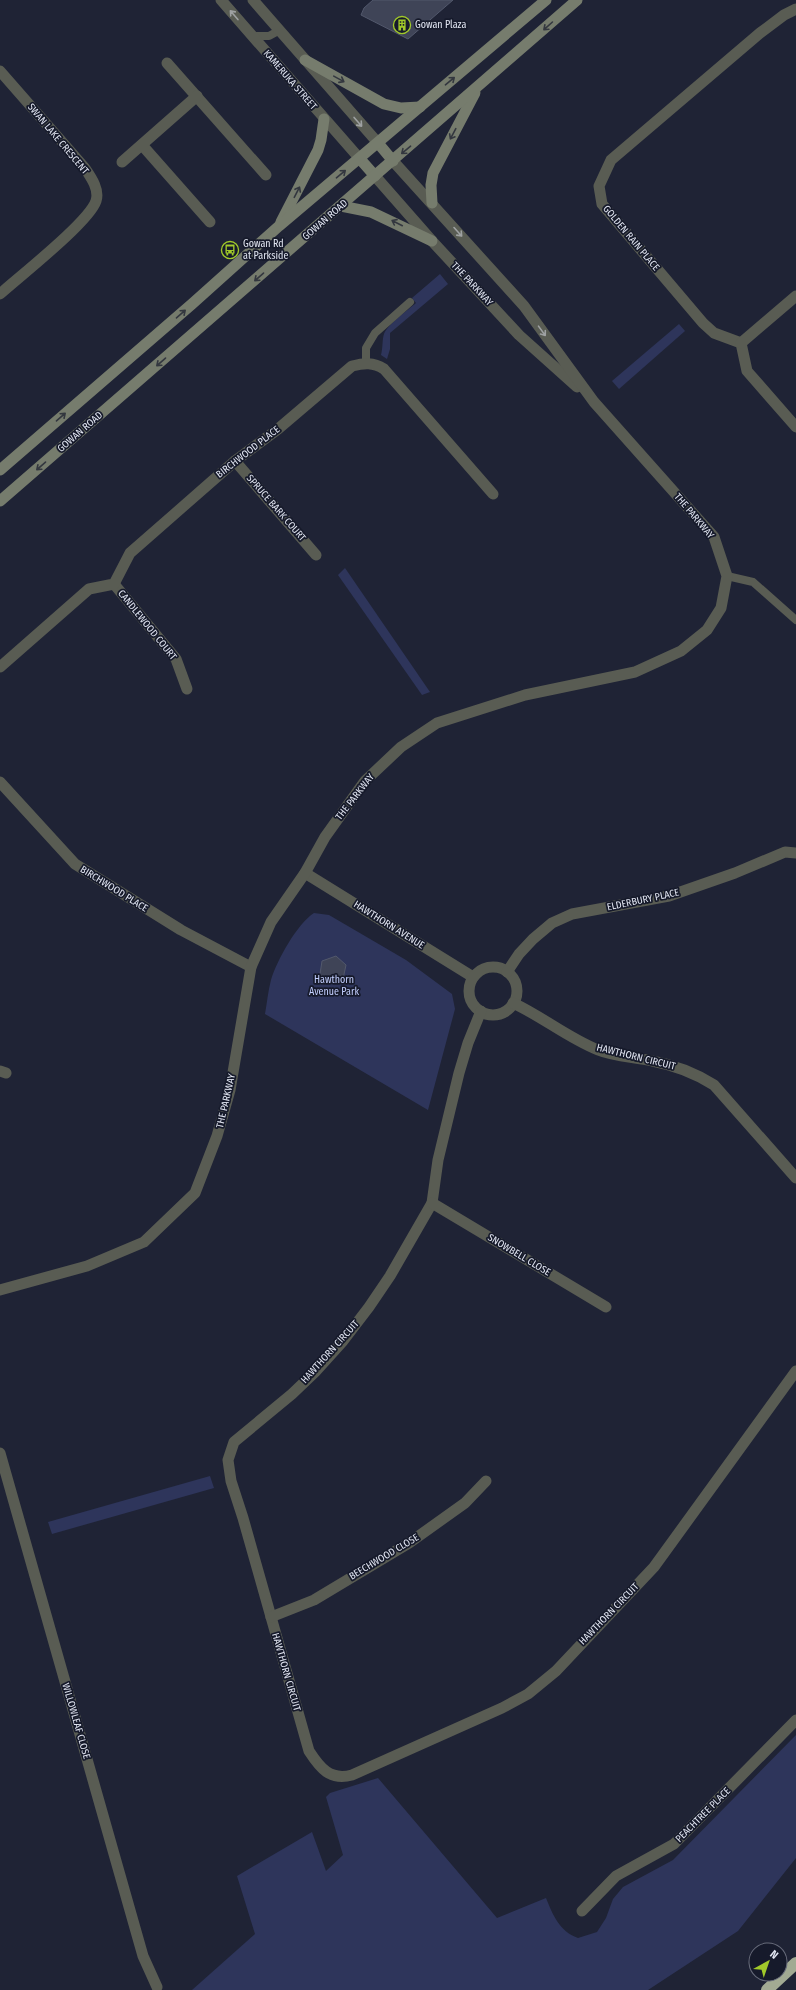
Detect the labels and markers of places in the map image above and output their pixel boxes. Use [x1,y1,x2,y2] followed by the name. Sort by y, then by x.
[392,15,412,35] building icon: Gowan Plaza
[415,19,466,31] place label: Gowan Plaza
[243,238,288,262] place label: Gowan Rd at Parkside
[220,240,240,260] bus stop icon: Gowan Rd at Parkside

